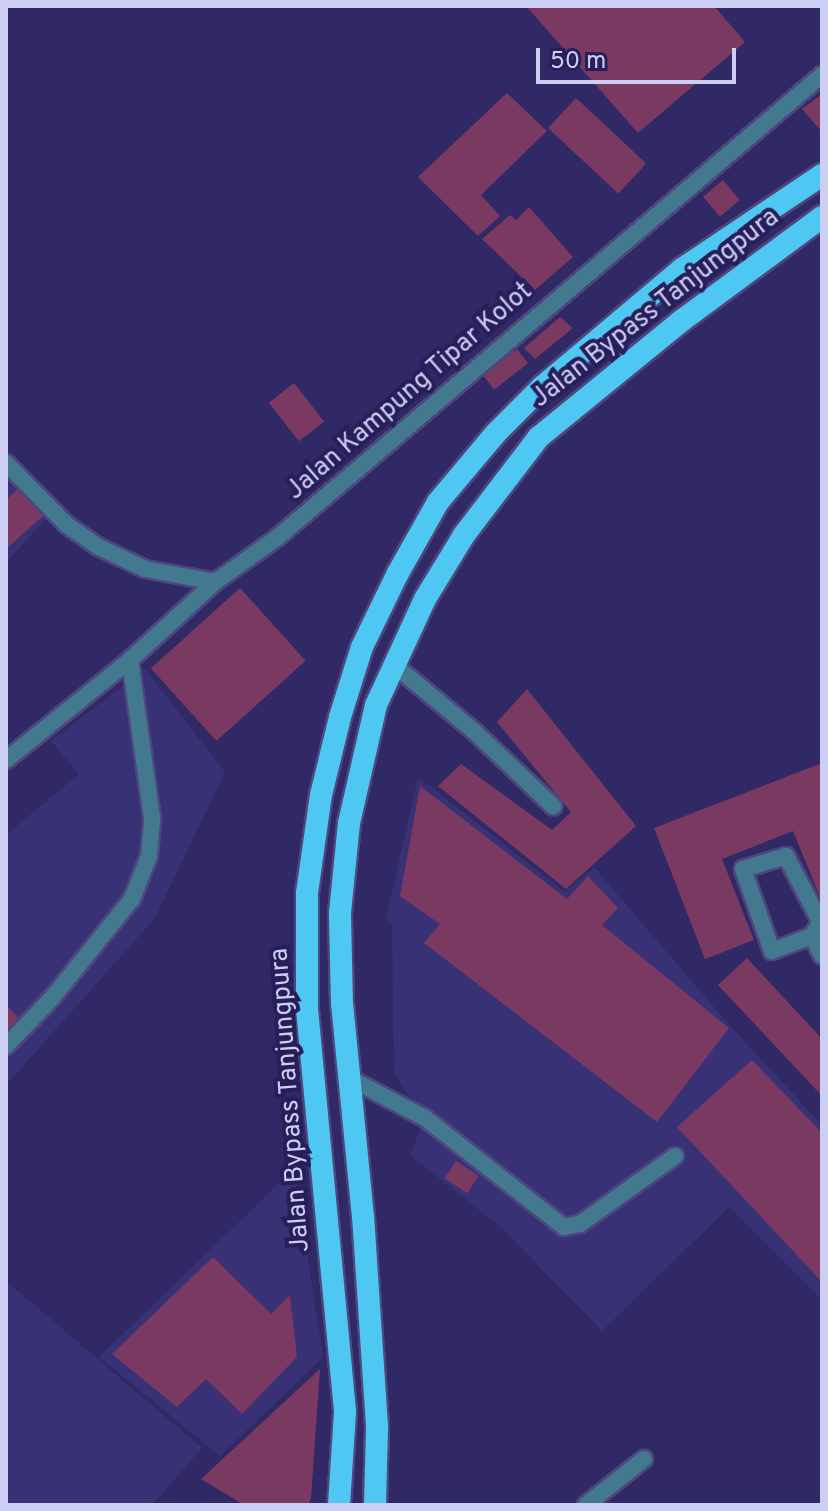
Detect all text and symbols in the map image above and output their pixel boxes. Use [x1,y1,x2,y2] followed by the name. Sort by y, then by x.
[540,32,740,82] scale bar
[550,47,606,77] text: 50 m
[526,203,786,415] street label: Jalan Bypass Tanjungpura
[280,276,540,508] street label: Jalan Kampung Tipar Kolot
[265,946,317,1254] street label: Jalan Bypass Tanjungpura

